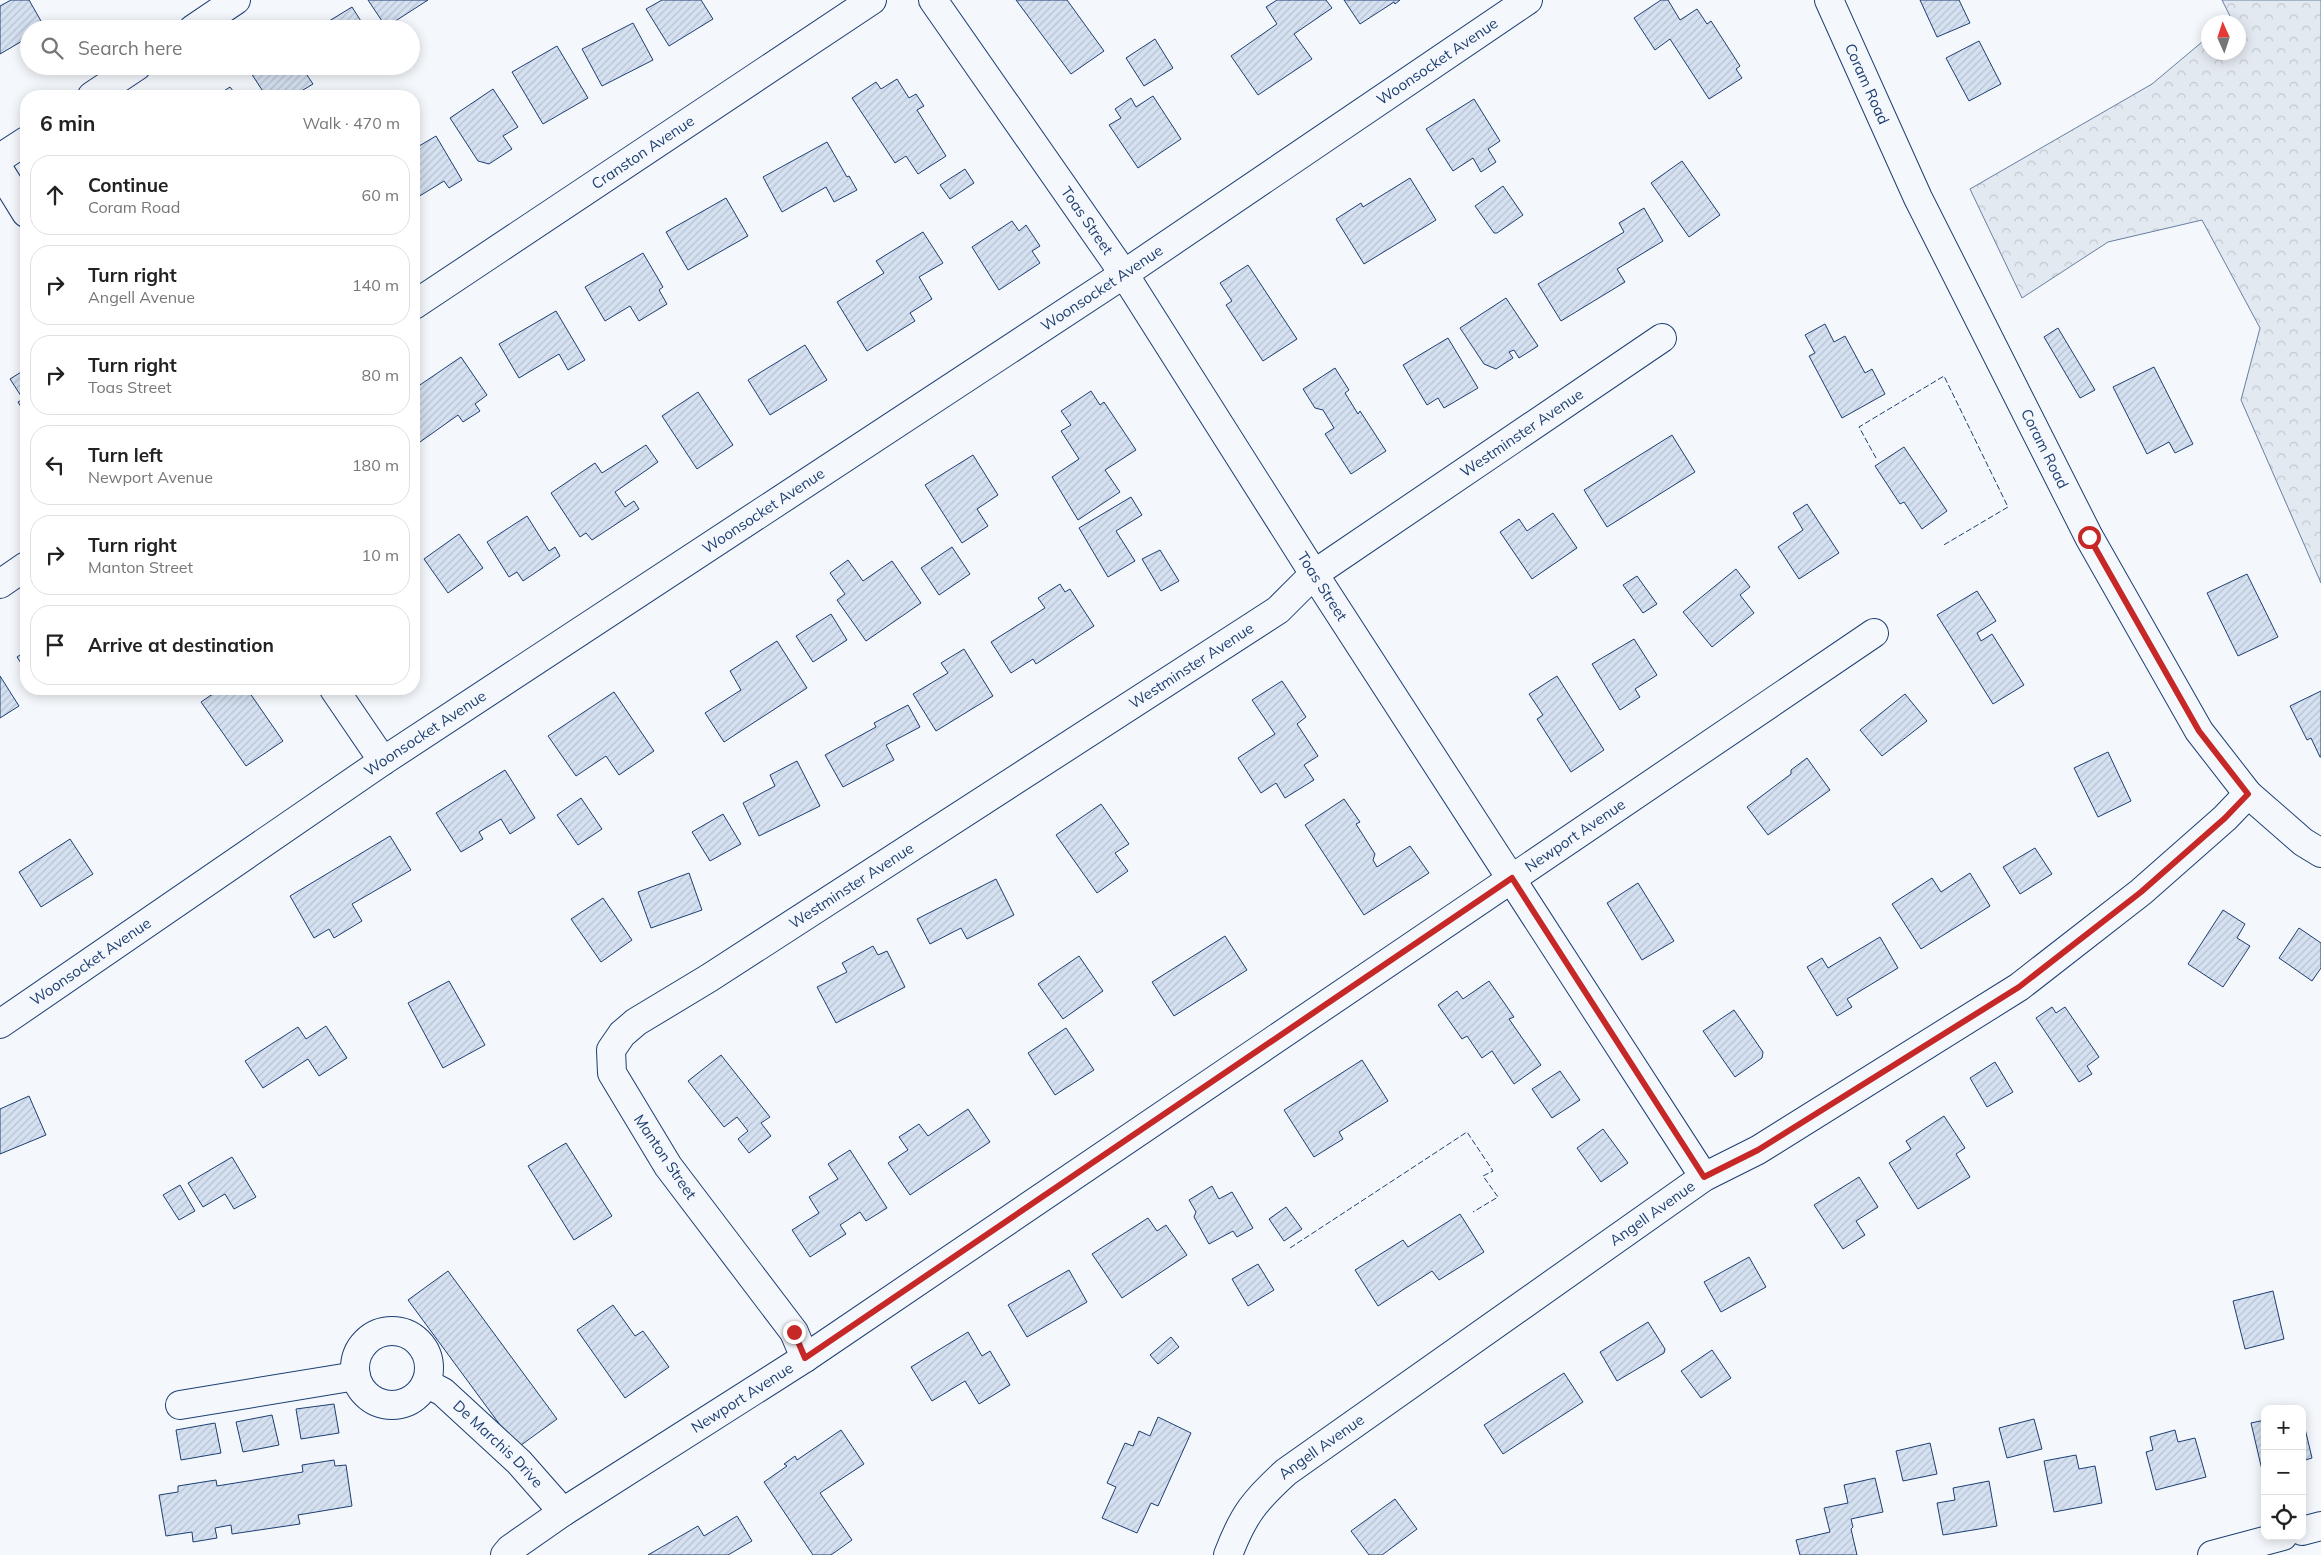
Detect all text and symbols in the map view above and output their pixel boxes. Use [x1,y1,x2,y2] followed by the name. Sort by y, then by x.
[1373,13,1501,109] street label: Woonsocket Avenue
[2201,15,2246,60] north arrow
[20,20,420,75] search box
[38,34,66,62] icon: search
[78,36,182,60] text: Search here
[1841,40,1894,127] street label: Coram Road
[40,110,95,136] text: 6 min
[588,111,698,193] street label: Cranston Avenue
[302,113,400,133] text: Walk · 470 m
[88,173,168,197] text: Continue
[41,181,69,209] icon: ahead
[1057,183,1117,258] street label: Toas Street
[362,185,399,205] text: 60 m
[88,197,180,217] text: Coram Road
[1037,241,1166,335] street label: Woonsocket Avenue
[88,263,177,287] text: Turn right
[41,271,69,299] icon: right
[352,275,399,295] text: 140 m
[88,287,195,307] text: Angell Avenue
[88,353,177,377] text: Turn right
[41,361,69,389] icon: right
[362,365,399,385] text: 80 m
[88,377,172,397] text: Toas Street
[1456,384,1587,481] street label: Westminster Avenue
[2017,406,2073,492] street label: Coram Road
[88,443,163,467] text: Turn left
[41,451,69,479] icon: left
[352,455,399,475] text: 180 m
[699,463,828,558] street label: Woonsocket Avenue
[88,467,213,487] text: Newport Avenue
[2078,526,2101,549] route start
[88,533,177,557] text: Turn right
[41,541,69,569] icon: right
[362,545,399,565] text: 10 m
[1293,548,1352,624] street label: Toas Street
[88,557,193,577] text: Manton Street
[1125,618,1257,713] street label: Westminster Avenue
[41,631,69,659] icon: arrive
[88,633,274,657] text: Arrive at destination
[360,686,490,780] street label: Woonsocket Avenue
[1521,794,1629,876] street label: Newport Avenue
[785,838,917,933] street label: Westminster Avenue
[26,913,154,1009] street label: Woonsocket Avenue
[630,1111,701,1203] street label: Manton Street
[1606,1176,1699,1250] street label: Angell Avenue
[783,1321,806,1344] route end
[687,1358,797,1437] street label: Newport Avenue
[449,1396,547,1492] street label: De Marchis Drive
[2261,1405,2306,1540] map controls
[2261,1405,2306,1450] button: +
[1274,1410,1368,1483] street label: Angell Avenue
[2261,1450,2306,1495] button: −
[2261,1495,2306,1540] button: locate

